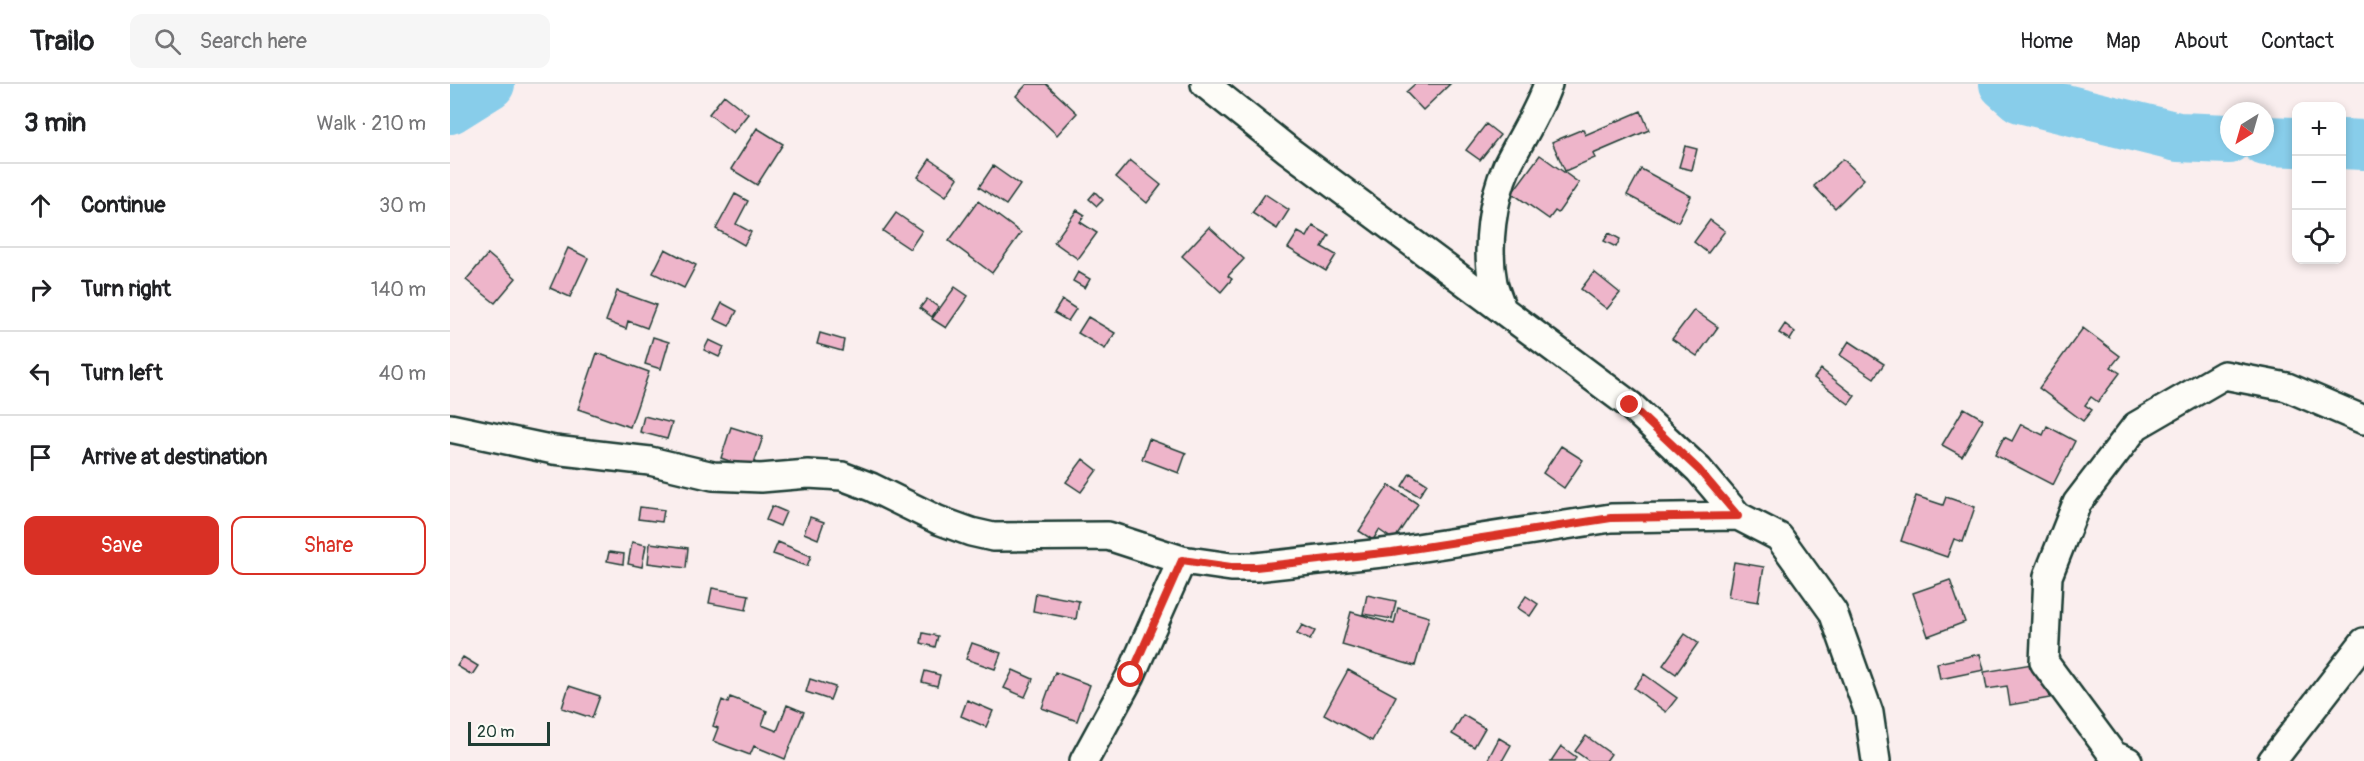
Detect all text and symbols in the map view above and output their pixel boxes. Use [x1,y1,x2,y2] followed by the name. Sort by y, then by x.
[130,14,550,68] search box
[30,24,94,59] text: Trailo
[151,25,184,58] icon: search
[199,27,307,55] text: Search here
[2020,28,2073,55] text: Home
[2106,28,2141,55] text: Map
[2174,28,2228,55] text: About
[2261,28,2334,55] text: Contact
[2220,102,2274,156] north arrow
[2292,102,2346,264] map controls
[2292,102,2346,156] button: +
[24,107,86,139] text: 3 min
[317,111,426,136] text: Walk · 210 m
[2292,156,2346,210] button: −
[24,189,57,222] icon: ahead
[81,191,165,219] text: Continue
[379,193,426,218] text: 30 m
[2292,210,2346,264] button: locate
[24,273,57,306] icon: right
[81,275,171,303] text: Turn right
[371,277,426,302] text: 140 m
[24,357,57,390] icon: left
[81,359,163,387] text: Turn left
[379,361,426,386] text: 40 m
[1616,391,1642,417] route end
[24,441,57,474] icon: arrive
[81,443,267,471] text: Arrive at destination
[24,516,219,575] button: Save
[231,516,426,575] button: Share
[1117,661,1143,687] route start
[468,719,550,746] scale bar
[477,722,515,742] text: 20 m

